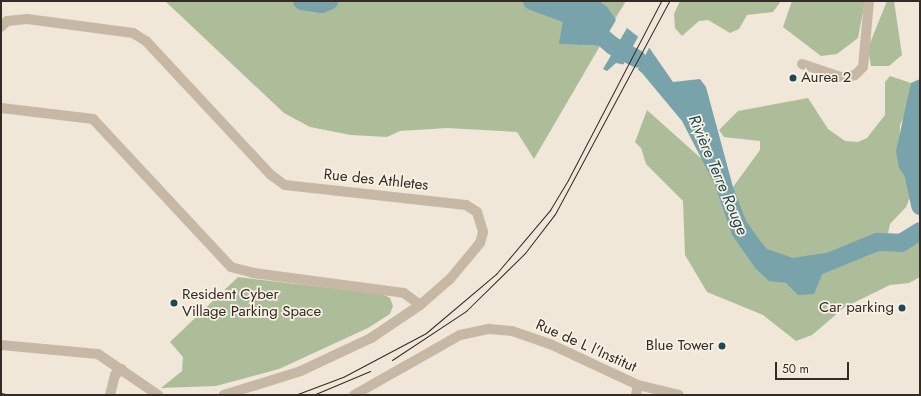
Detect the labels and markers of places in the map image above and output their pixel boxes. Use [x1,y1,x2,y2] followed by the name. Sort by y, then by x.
[801,69,851,87] place label: Aurea 2
[788,73,798,83] marker: Aurea 2
[182,285,321,320] place label: Resident Cyber Village Parking Space
[169,298,179,308] marker: Resident Cyber Village Parking Space
[819,299,894,317] place label: Car parking
[897,303,907,313] marker: Car parking
[646,337,714,355] place label: Blue Tower
[717,341,727,351] marker: Blue Tower

